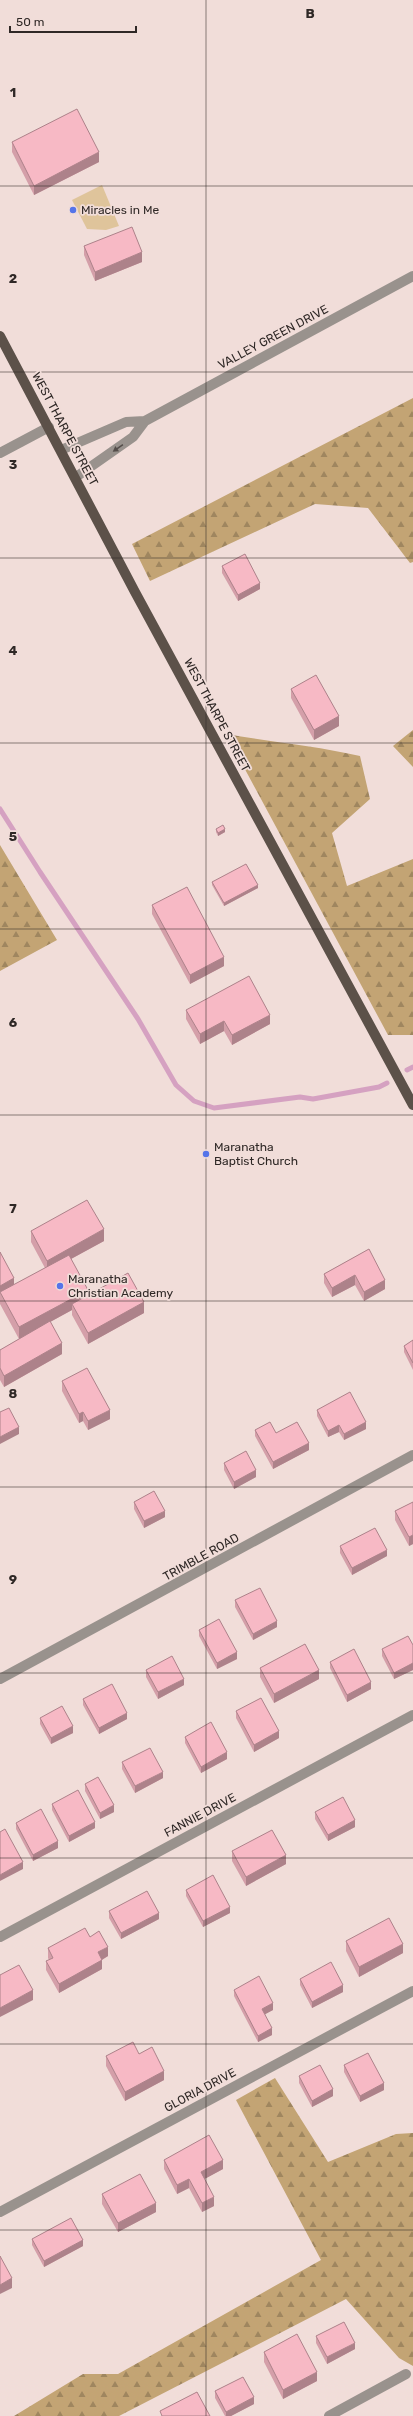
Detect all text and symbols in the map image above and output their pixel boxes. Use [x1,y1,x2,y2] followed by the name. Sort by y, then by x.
[305,6,315,21] text: B
[10,8,136,34] scale bar
[16,15,44,29] text: 50 m
[10,85,16,100] text: 1
[81,203,159,217] place label: Miracles in Me
[68,205,78,215] marker: Miracles in Me
[9,271,17,286] text: 2
[215,302,331,372] street label: VALLEY GREEN DRIVE
[29,370,101,488] street label: WEST THARPE STREET
[112,444,123,452] one-way arrow
[9,457,18,472] text: 3
[9,643,18,658] text: 4
[181,656,253,774] street label: WEST THARPE STREET
[9,829,17,844] text: 5
[9,1015,18,1030] text: 6
[214,1140,298,1168] place label: Maranatha Baptist Church
[201,1149,211,1159] marker: Maranatha Baptist Church
[9,1201,17,1216] text: 7
[68,1272,174,1300] place label: Maranatha Christian Academy
[55,1281,65,1291] marker: Maranatha Christian Academy
[9,1386,18,1401] text: 8
[161,1530,241,1584] street label: TRIMBLE ROAD
[9,1572,17,1587] text: 9
[162,1790,238,1840] street label: FANNIE DRIVE
[162,2065,238,2115] street label: GLORIA DRIVE

